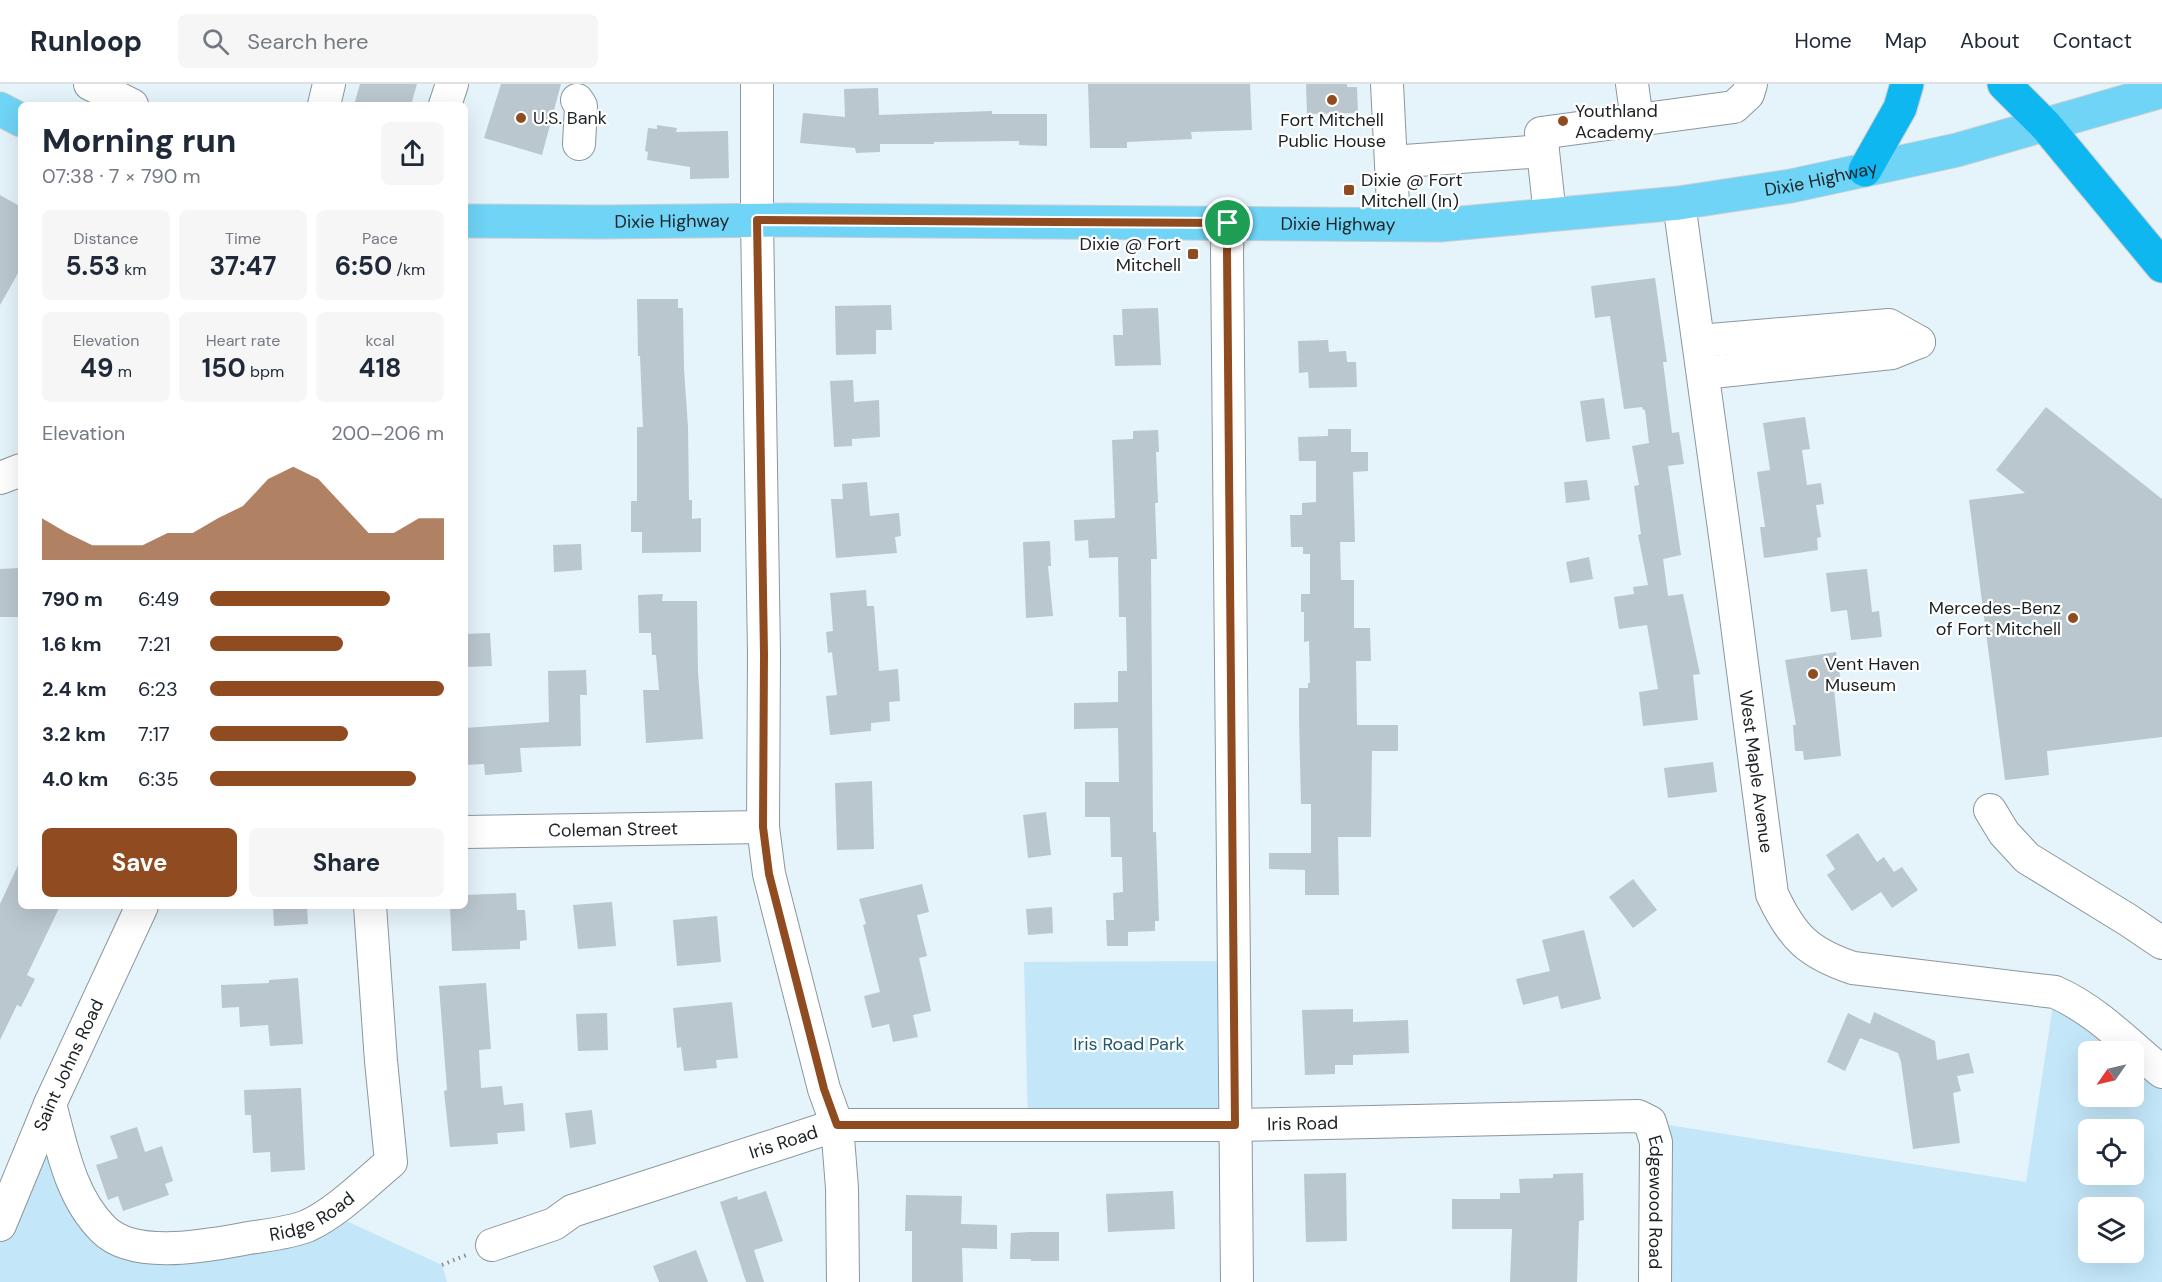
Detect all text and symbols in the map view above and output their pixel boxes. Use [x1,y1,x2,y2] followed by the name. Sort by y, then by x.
[178,14,598,68] search box
[30,23,142,60] text: Runloop
[199,25,232,58] icon: search
[247,27,369,56] text: Search here
[1794,27,1852,55] text: Home
[1885,27,1927,55] text: Map
[1960,27,2020,55] text: About
[2053,27,2132,55] text: Contact
[1325,93,1339,107] marker: Fort Mitchell Public House
[1575,99,1658,144] place label: Youthland Academy
[533,106,607,130] place label: U.S. Bank
[1278,108,1386,153] place label: Fort Mitchell Public House
[514,111,528,125] marker: U.S. Bank
[1556,114,1570,128] marker: Youthland Academy
[42,119,236,162] text: Morning run
[381,122,444,185] button: share
[1763,156,1880,202] street label: Dixie Highway
[42,163,201,189] text: 07:38 · 7 × 790 m
[1361,168,1462,213] place label: Dixie @ Fort Mitchell (In)
[1342,183,1356,197] marker: Dixie @ Fort Mitchell (In)
[1202,197,1253,248] pin
[1211,206,1244,239] icon: arrive
[614,209,730,234] street label: Dixie Highway
[1280,212,1396,237] street label: Dixie Highway
[74,228,138,249] text: Distance
[225,228,261,249] text: Time
[362,228,398,249] text: Pace
[1080,232,1181,277] place label: Dixie @ Fort Mitchell
[1186,247,1200,261] marker: Dixie @ Fort Mitchell
[65,249,120,283] text: 5.53
[210,249,276,283] text: 37:47
[335,249,392,283] text: 6:50
[120,259,147,280] text: km
[392,259,425,280] text: /km
[73,330,139,351] text: Elevation
[206,330,280,351] text: Heart rate
[366,330,394,351] text: kcal
[80,351,113,385] text: 49
[202,351,246,385] text: 150
[359,351,401,385] text: 418
[113,361,132,382] text: m
[246,361,284,382] text: bpm
[42,420,125,446] text: Elevation
[331,420,444,446] text: 200–206 m
[42,586,103,612] text: 790 m
[138,586,179,612] text: 6:49
[1929,596,2061,641] place label: Mercedes-Benz of Fort Mitchell
[2066,611,2080,625] marker: Mercedes-Benz of Fort Mitchell
[42,631,101,657] text: 1.6 km
[138,631,170,657] text: 7:21
[1825,652,1920,697] place label: Vent Haven Museum
[1806,667,1820,681] marker: Vent Haven Museum
[42,676,107,702] text: 2.4 km
[138,676,178,702] text: 6:23
[1734,689,1779,855] street label: West Maple Avenue
[42,721,106,747] text: 3.2 km
[138,721,170,747] text: 7:17
[42,766,108,792] text: 4.0 km
[138,766,179,792] text: 6:35
[548,816,678,843] street label: Coleman Street
[42,828,237,897] button: Save
[249,828,444,897] button: Share
[28,995,109,1135] street label: Saint Johns Road
[1073,1032,1185,1056] park label: Iris Road Park
[2078,1041,2144,1107] north arrow
[2078,1041,2144,1263] map controls
[1267,1111,1338,1136] street label: Iris Road
[2078,1119,2144,1185] button: locate
[746,1120,821,1165] street label: Iris Road
[1643,1132,1669,1269] street label: Edgewood Road
[267,1186,360,1247] street label: Ridge Road
[2078,1197,2144,1263] button: layers

